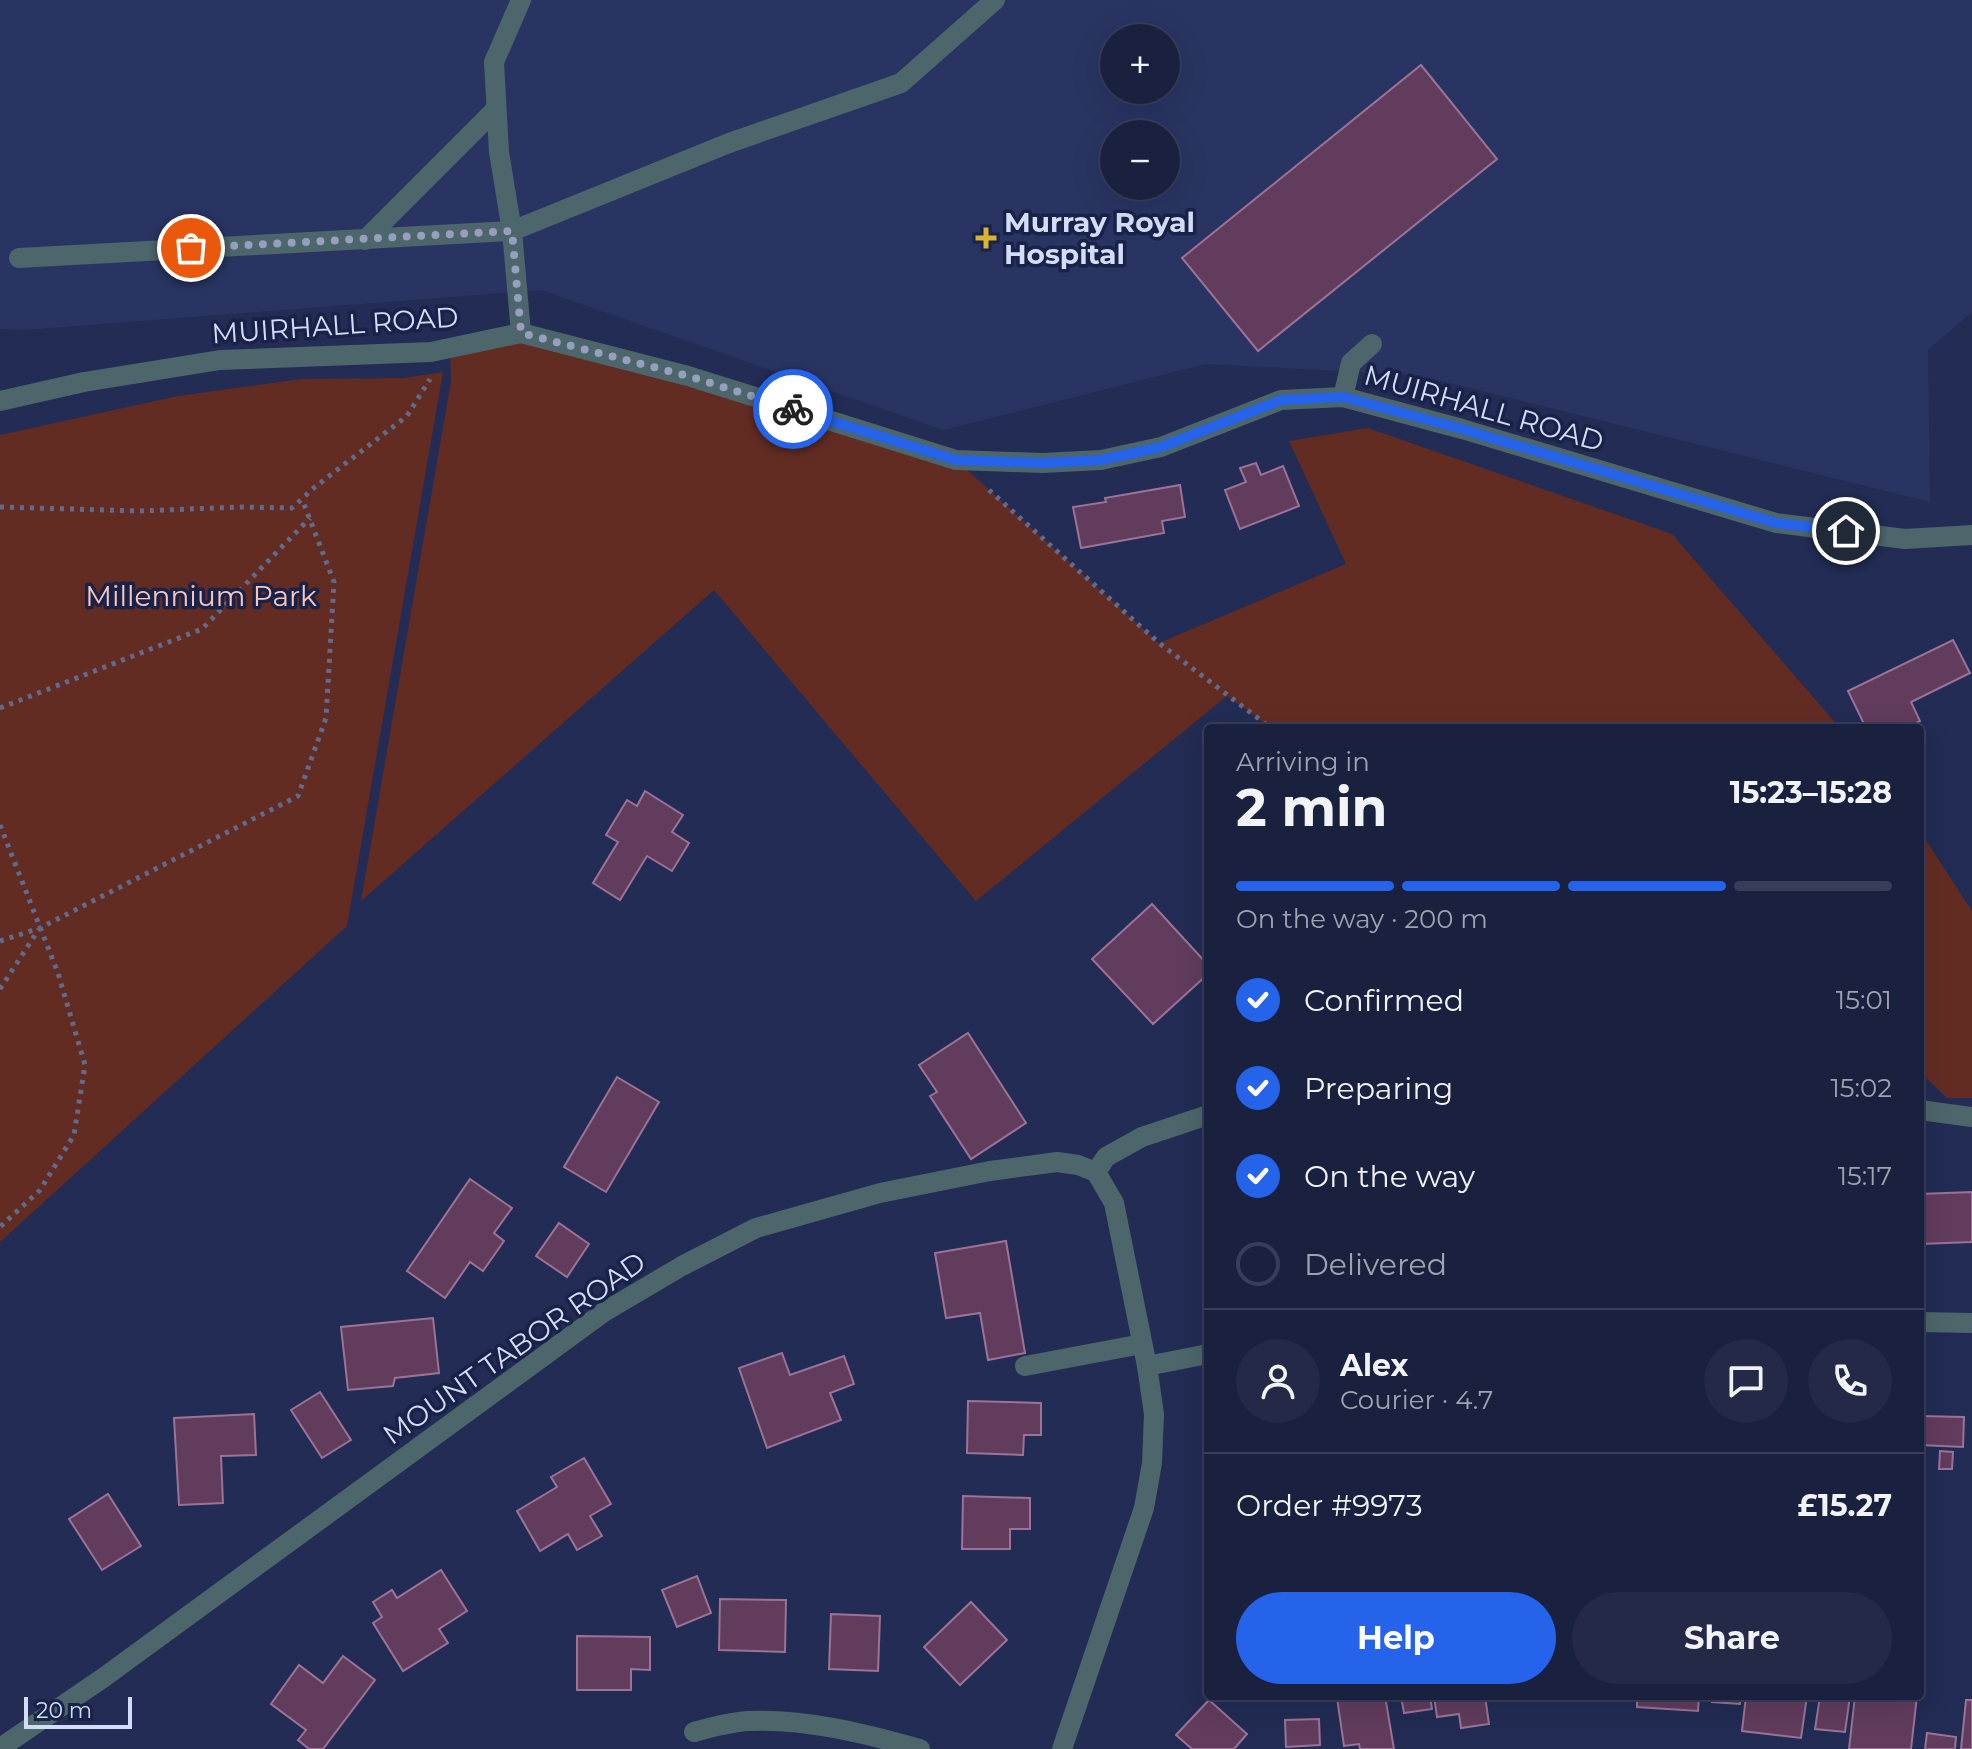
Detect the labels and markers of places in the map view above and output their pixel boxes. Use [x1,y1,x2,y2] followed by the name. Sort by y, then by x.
[1004,205,1195,271] place label: Murray Royal Hospital
[157,214,225,282] pin
[975,227,997,249] marker: Murray Royal Hospital
[1812,497,1880,565] pin

